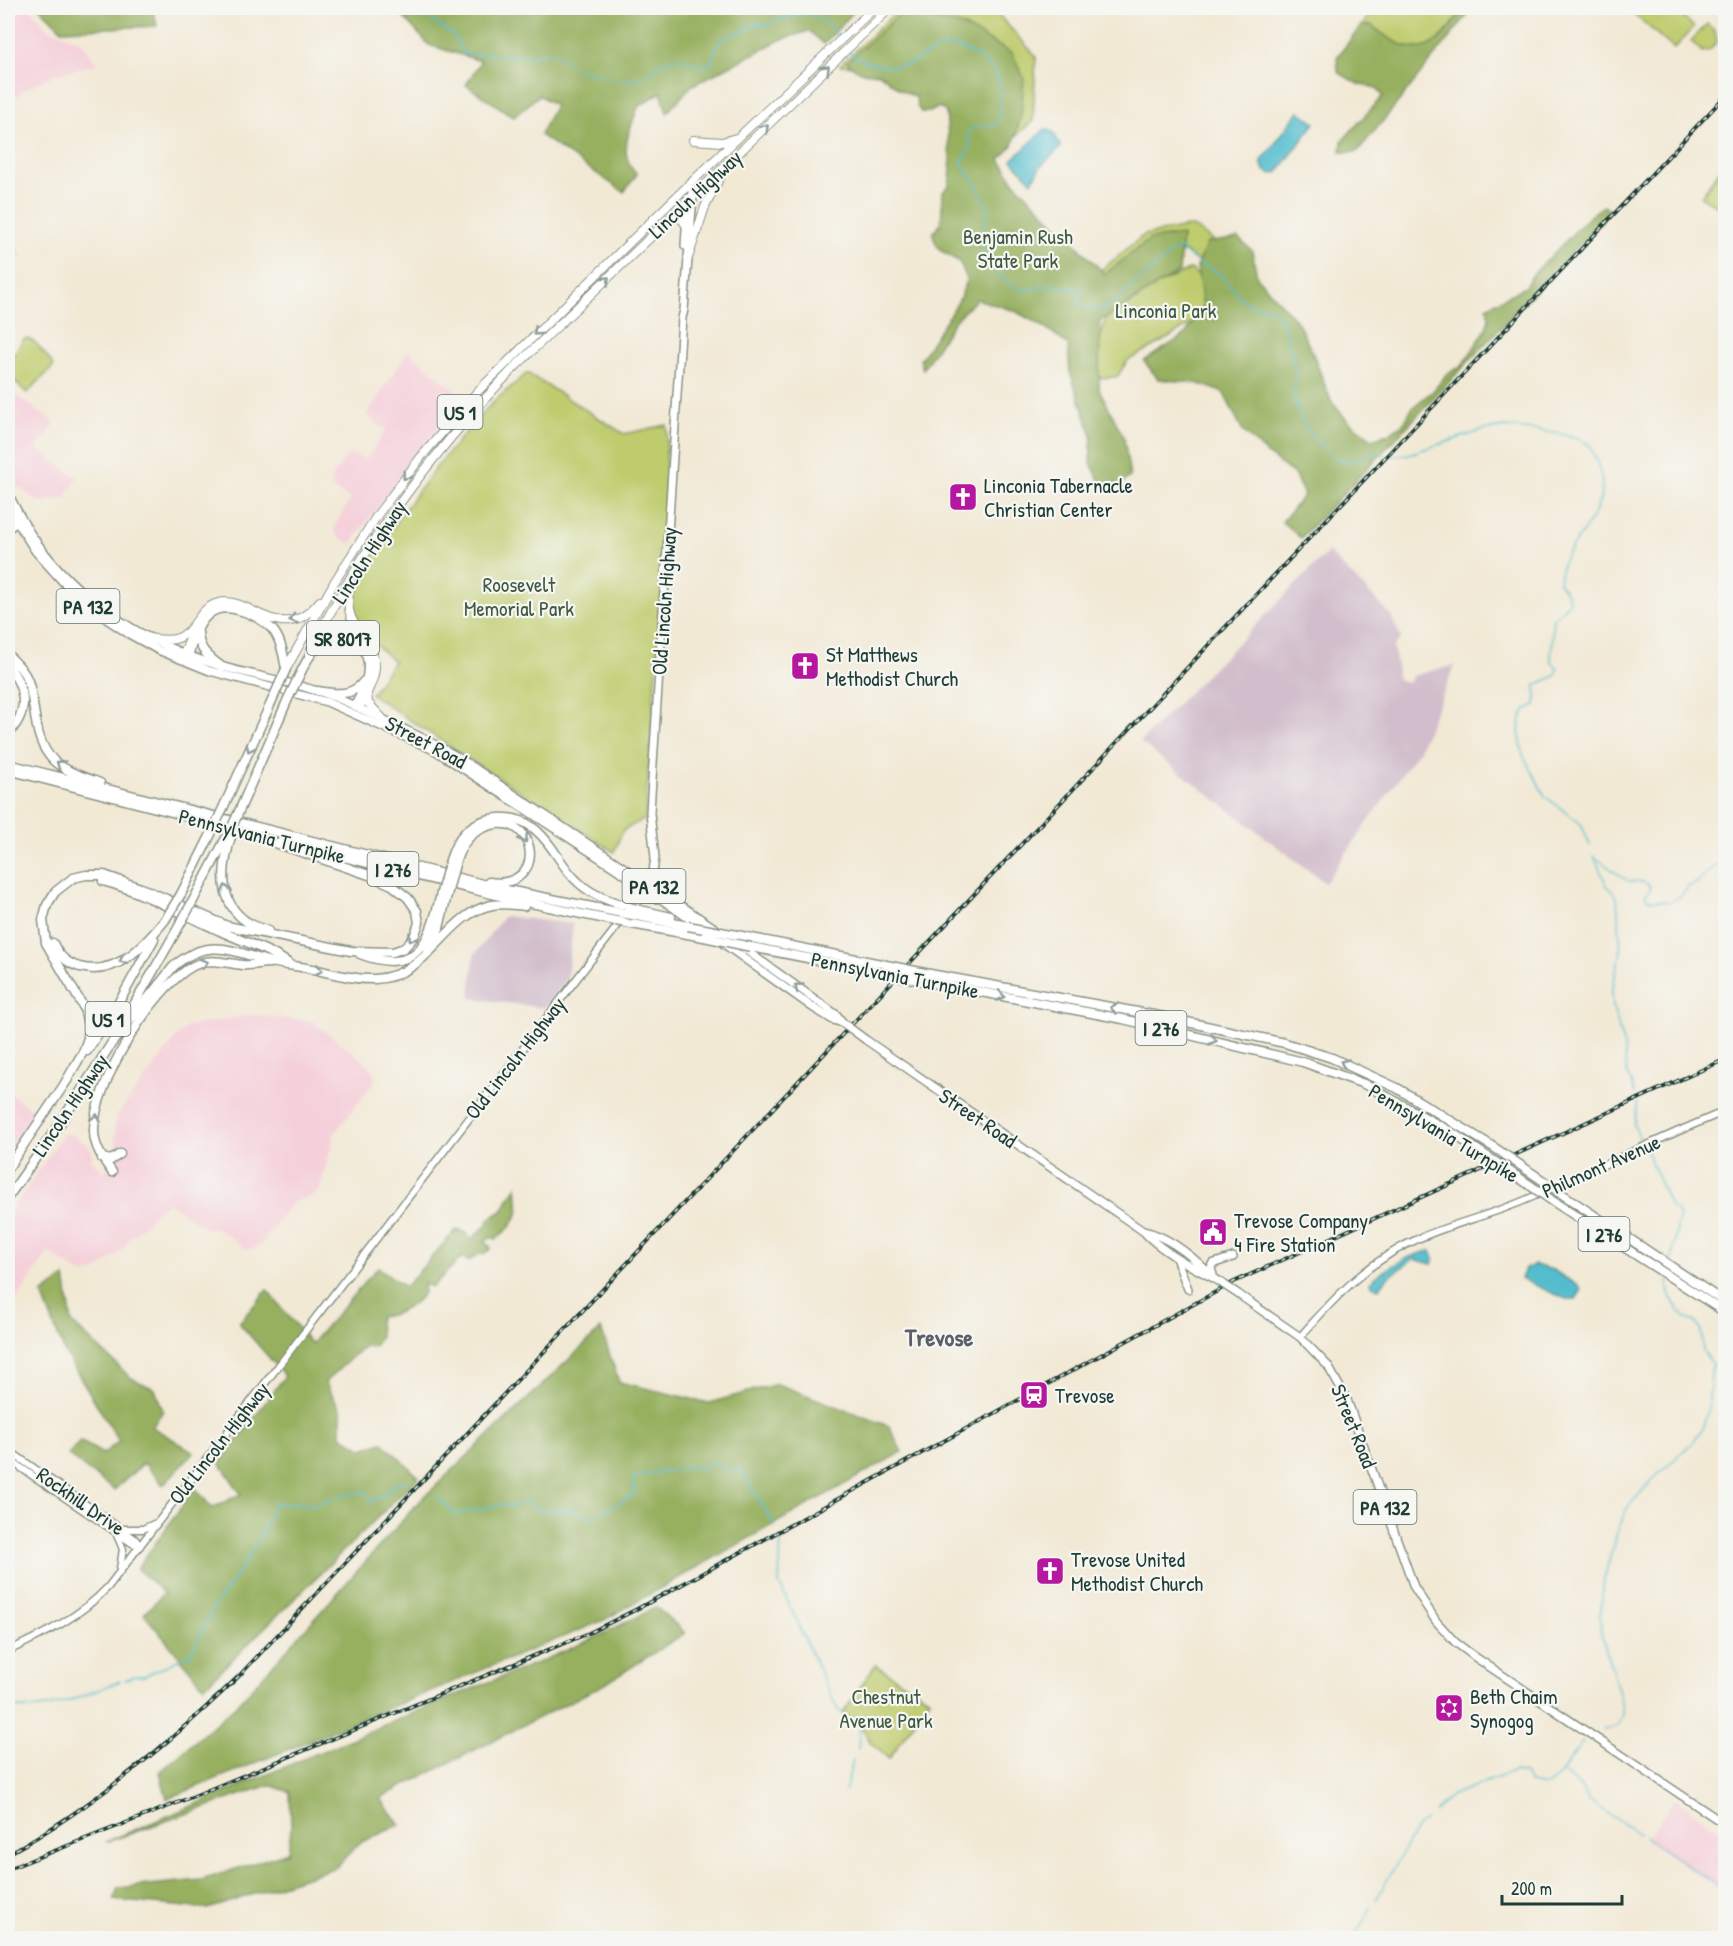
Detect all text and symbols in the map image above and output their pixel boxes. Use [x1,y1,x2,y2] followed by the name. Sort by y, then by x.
[818,66,829,77] one-way arrow
[758,124,768,135] one-way arrow
[642,143,748,245] street label: Lincoln Highway
[963,222,1073,275] park label: Benjamin Rush State Park
[598,276,609,287] one-way arrow
[1115,296,1217,325] park label: Linconia Park
[534,325,545,336] one-way arrow
[438,395,482,429] road number: US 1
[402,469,413,480] one-way arrow
[984,471,1133,524] place label: Linconia Tabernacle Christian Center
[947,481,979,513] church icon: Linconia Tabernacle Christian Center
[325,494,413,609] street label: Lincoln Highway
[644,526,684,676] street label: Old Lincoln Highway
[464,570,574,623] park label: Roosevelt Memorial Park
[56,589,119,623] road number: PA 132
[288,612,298,625] one-way arrow
[307,621,379,655] road number: SR 8017
[826,640,958,693] place label: St Matthews Methodist Church
[789,650,821,682] church icon: St Matthews Methodist Church
[380,709,472,775] street label: Street Road
[246,741,258,752] one-way arrow
[55,760,66,771] one-way arrow
[176,801,348,871] street label: Pennsylvania Turnpike
[517,832,528,843] one-way arrow
[368,852,418,886] road number: I 276
[622,869,686,903] road number: PA 132
[220,884,233,894] one-way arrow
[408,932,419,943] one-way arrow
[809,945,981,1005] street label: Pennsylvania Turnpike
[119,953,129,964] one-way arrow
[198,958,208,971] one-way arrow
[314,963,324,976] one-way arrow
[794,983,805,994] one-way arrow
[996,989,1006,1002] one-way arrow
[458,991,572,1125] street label: Old Lincoln Highway
[86,1002,130,1036] road number: US 1
[1109,1002,1119,1015] one-way arrow
[1136,1011,1186,1045] road number: I 276
[1207,1033,1217,1046] one-way arrow
[25,1048,115,1162] street label: Lincoln Highway
[1339,1059,1350,1071] one-way arrow
[1363,1077,1525,1189] street label: Pennsylvania Turnpike
[933,1081,1023,1155] street label: Street Road
[89,1114,102,1124] one-way arrow
[1537,1127,1665,1205] street label: Philmont Avenue
[1234,1206,1368,1259] place label: Trevose Company 4 Fire Station
[1197,1216,1229,1248] public building icon: Trevose Company 4 Fire Station
[1578,1217,1630,1251] road number: I 276
[904,1321,973,1353] district label: Trevose
[162,1376,276,1510] street label: Old Lincoln Highway
[1018,1379,1050,1411] station icon: Trevose
[1324,1380,1384,1472] street label: Street Road
[1055,1381,1115,1410] place label: Trevose
[31,1460,131,1542] street label: Rockhill Drive
[1354,1490,1416,1524] road number: PA 132
[1071,1545,1203,1598] place label: Trevose United Methodist Church
[1034,1555,1066,1587] church icon: Trevose United Methodist Church
[839,1682,933,1735] park label: Chestnut Avenue Park
[1470,1682,1557,1735] place label: Beth Chaim Synogog
[1433,1692,1465,1724] synagogue icon: Beth Chaim Synogog
[1502,1868,1622,1906] scale bar
[1511,1876,1552,1901] text: 200 m

